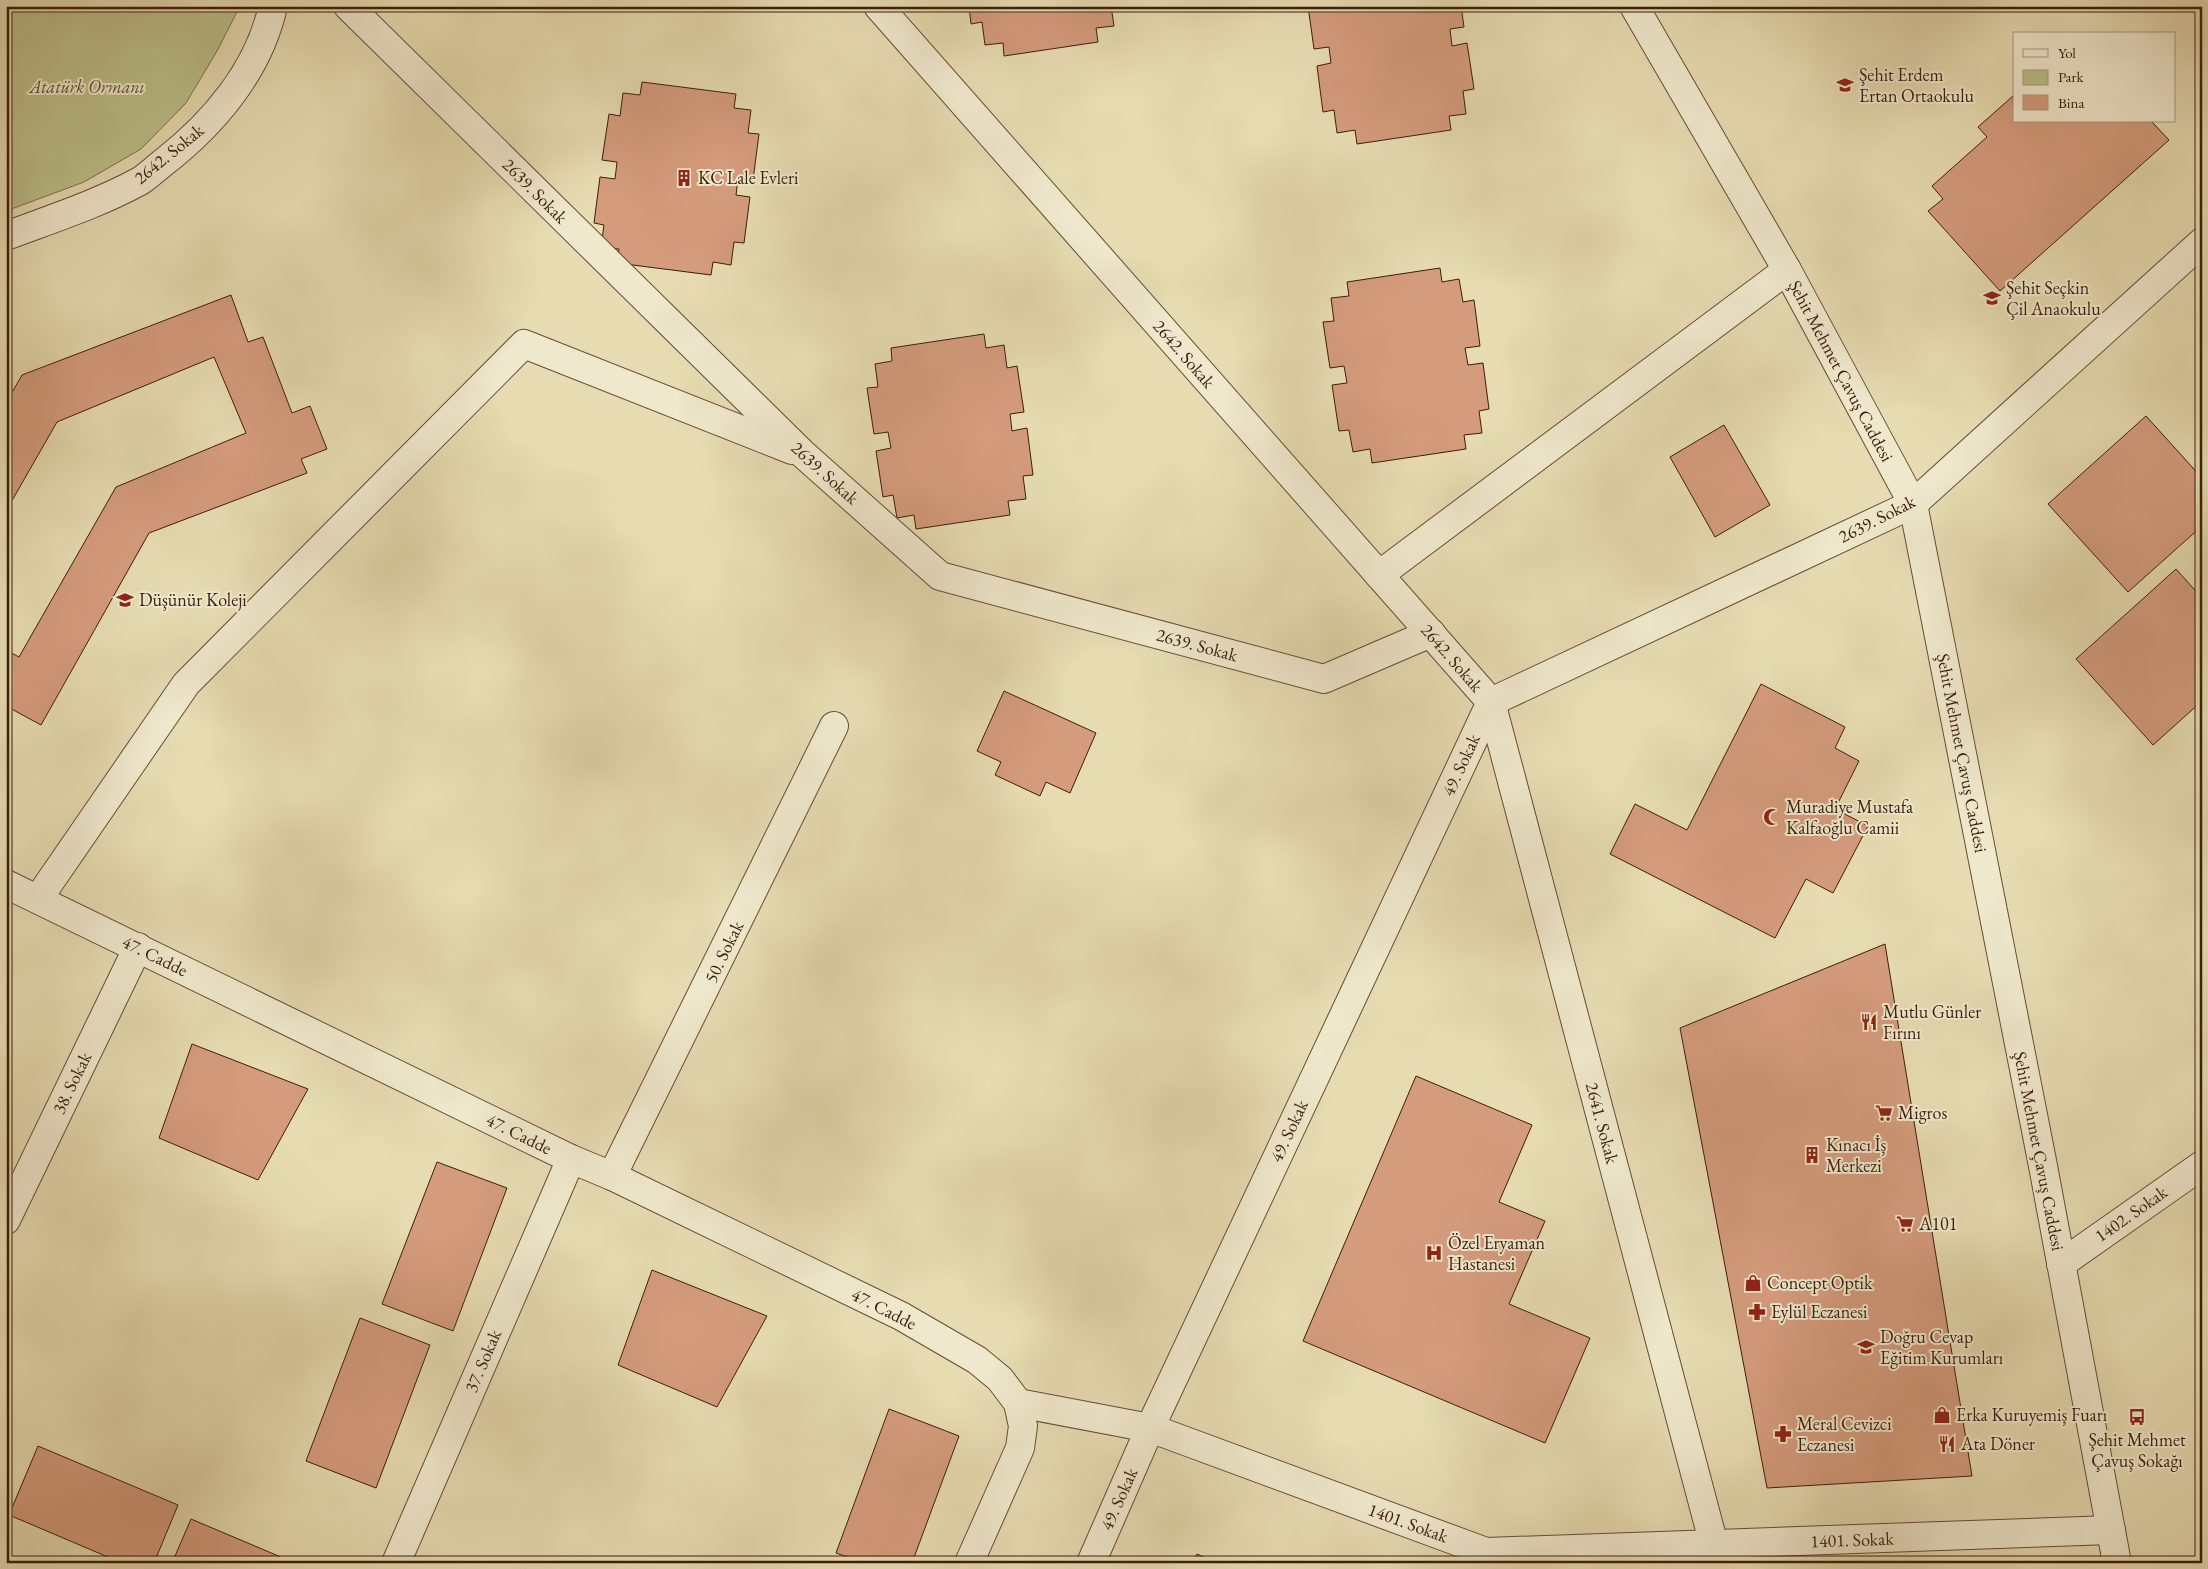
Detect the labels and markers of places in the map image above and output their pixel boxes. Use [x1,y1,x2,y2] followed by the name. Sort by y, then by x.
[1859,63,1975,107] place label: Şehit Erdem Ertan Ortaokulu
[1835,75,1855,95] school or university icon: Şehit Erdem Ertan Ortaokulu
[698,166,799,189] place label: KC Lale Evleri
[674,168,694,188] building icon: KC Lale Evleri
[2006,276,2101,320] place label: Şehit Seçkin Çil Anaokulu
[1982,288,2002,308] school or university icon: Şehit Seçkin Çil Anaokulu
[139,588,247,611] place label: Düşünür Koleji
[115,590,135,610] school or university icon: Düşünür Koleji
[1786,795,1914,839] place label: Muradiye Mustafa Kalfaoğlu Camii
[1762,807,1782,827] mosque icon: Muradiye Mustafa Kalfaoğlu Camii
[1883,1000,1981,1044] place label: Mutlu Günler Fırını
[1859,1012,1879,1032] restaurant icon: Mutlu Günler Fırını
[1898,1101,1947,1124] place label: Migros
[1874,1103,1894,1123] supermarket icon: Migros
[1826,1133,1887,1177] place label: Kınacı İş Merkezi
[1802,1145,1822,1165] building icon: Kınacı İş Merkezi
[1918,1212,1957,1235] place label: A101
[1895,1214,1915,1234] supermarket icon: A101
[1448,1231,1546,1275] place label: Özel Eryaman Hastanesi
[1424,1243,1444,1263] hospital icon: Özel Eryaman Hastanesi
[1767,1271,1873,1294] place label: Concept Optik
[1743,1273,1763,1293] shop icon: Concept Optik
[1771,1300,1868,1323] place label: Eylül Eczanesi
[1747,1302,1767,1322] pharmacy icon: Eylül Eczanesi
[1880,1325,2004,1369] place label: Doğru Cevap Eğitim Kurumları
[1856,1337,1876,1357] school or university icon: Doğru Cevap Eğitim Kurumları
[1956,1403,2108,1426] place label: Erka Kuruyemiş Fuarı
[1932,1405,1952,1425] shop icon: Erka Kuruyemiş Fuarı
[2127,1407,2147,1427] bus stop icon: Şehit Mehmet Çavuş Sokağı
[1797,1412,1892,1456] place label: Meral Cevizci Eczanesi
[1773,1424,1793,1444] pharmacy icon: Meral Cevizci Eczanesi
[2088,1428,2186,1472] place label: Şehit Mehmet Çavuş Sokağı
[1960,1432,2035,1455] place label: Ata Döner
[1937,1434,1957,1454] restaurant icon: Ata Döner

